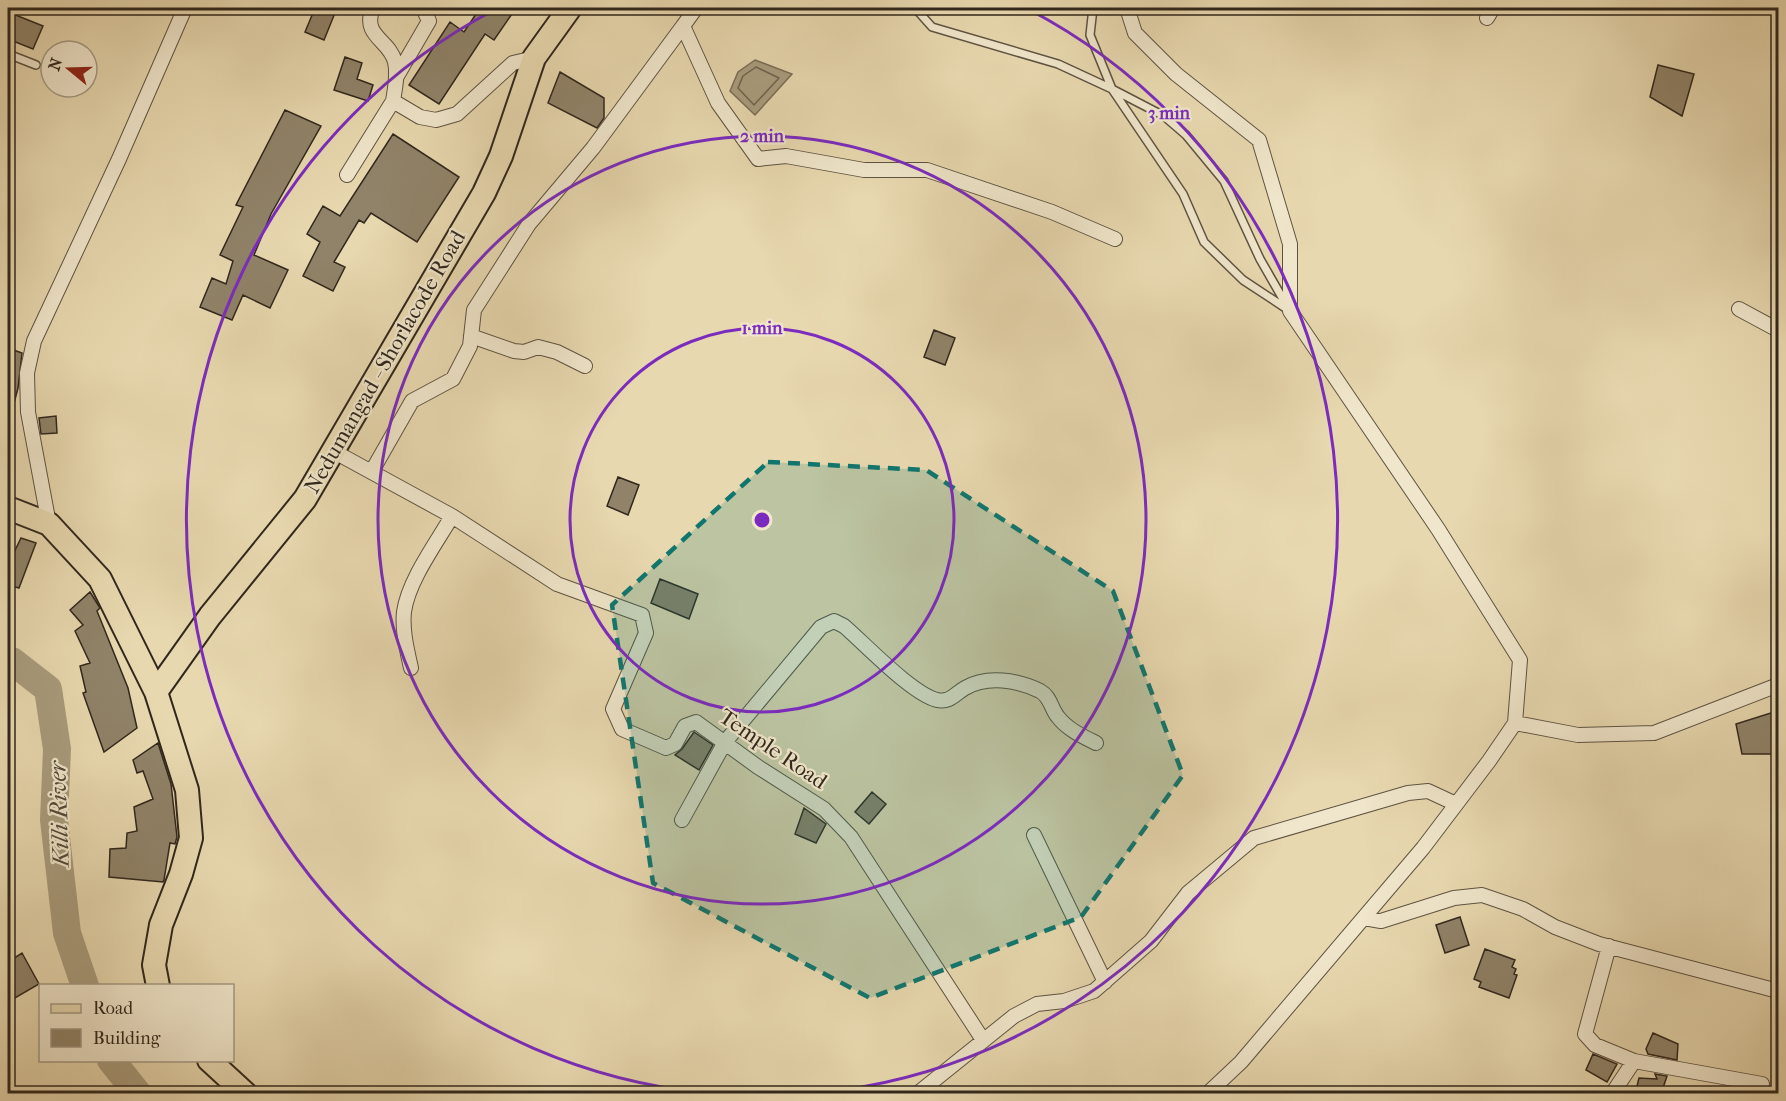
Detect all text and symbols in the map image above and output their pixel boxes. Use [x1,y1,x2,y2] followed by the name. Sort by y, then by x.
[39,39,99,99] north arrow
[44,55,67,73] text: N
[1148,103,1191,124] text: 3 min
[740,126,784,147] text: 2 min
[299,225,472,498] street label: Nedumangad - Shorlacode Road
[741,318,783,339] text: 1 min
[752,510,772,530] centre of rings
[714,703,833,795] street label: Temple Road
[43,758,75,869] water label: Killi River
[39,984,234,1062] legend
[93,998,133,1019] text: Road
[93,1028,161,1049] text: Building

